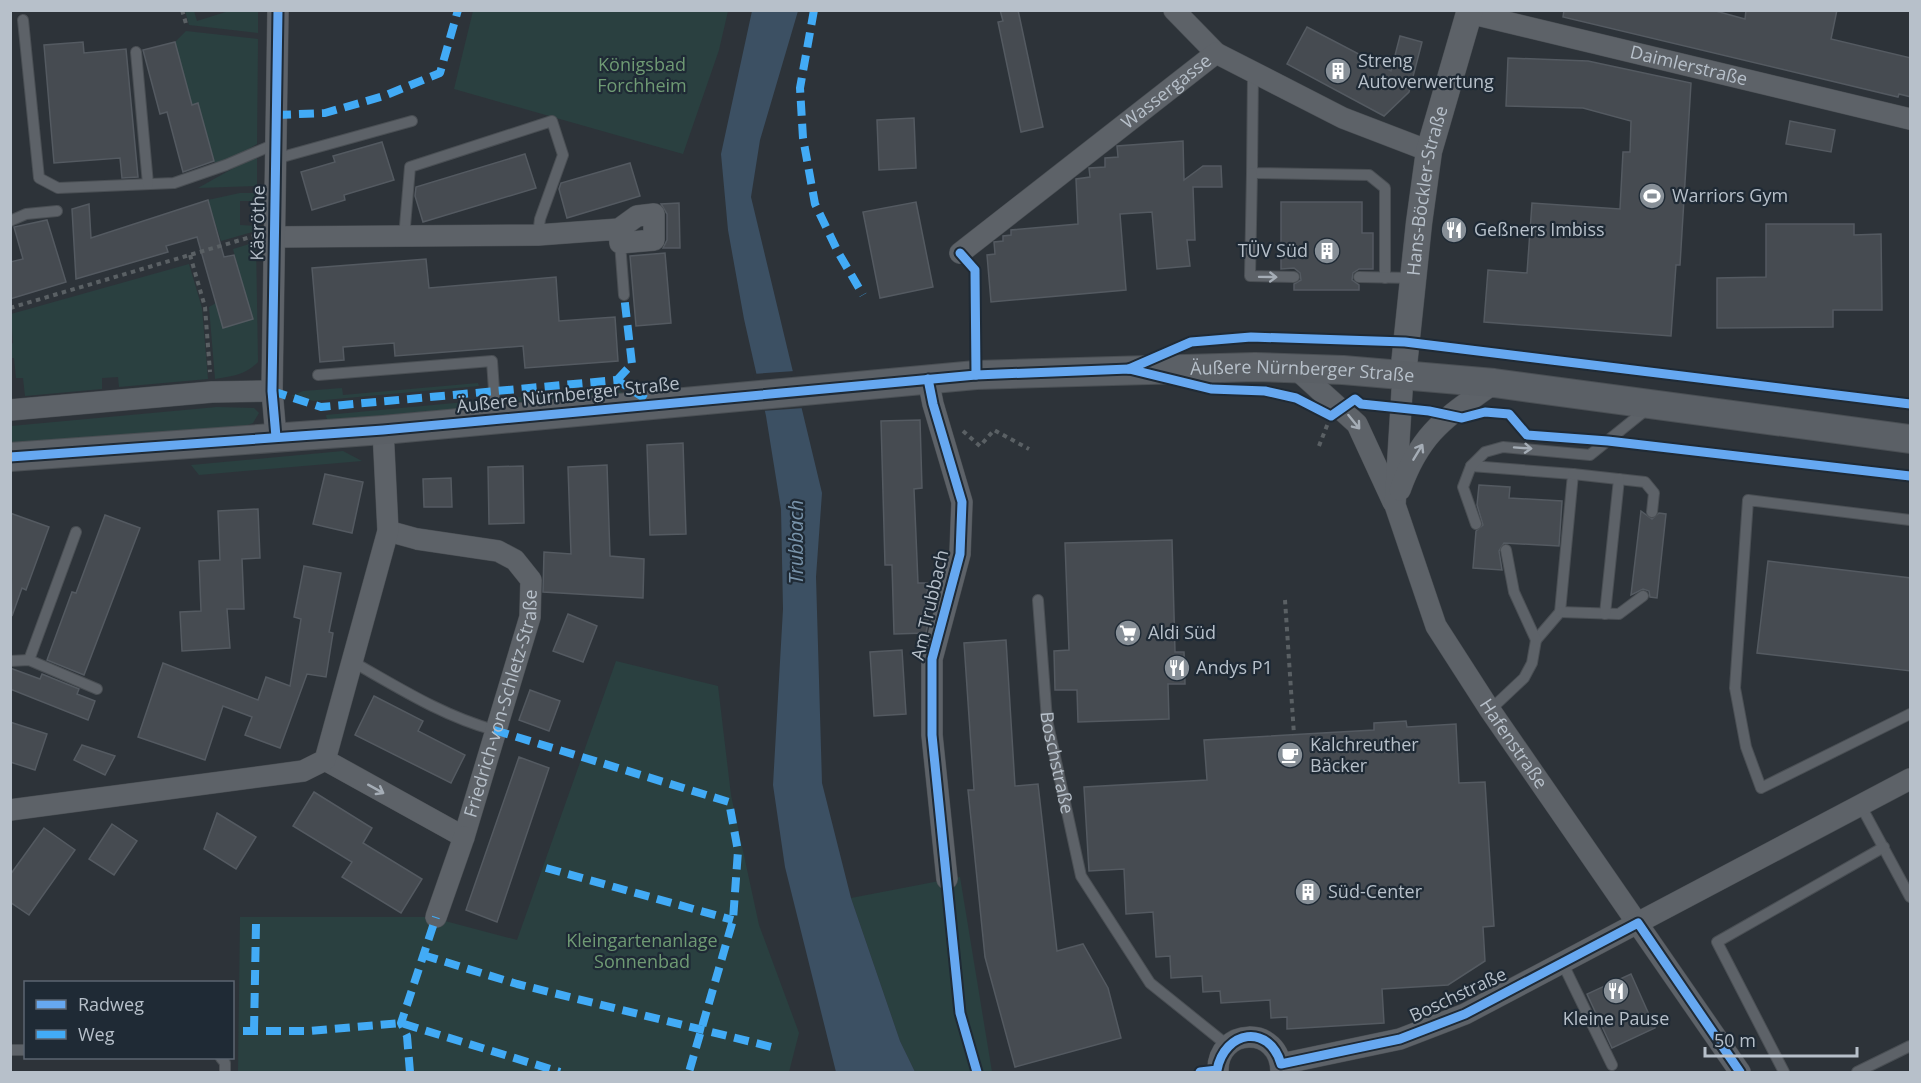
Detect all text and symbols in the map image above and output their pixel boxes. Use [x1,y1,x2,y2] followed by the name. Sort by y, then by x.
[1628,39,1750,91] street label: Daimlerstraße
[1116,48,1216,134] street label: Wassergasse
[1358,48,1494,93] place label: Streng Autoverwertung
[597,52,687,97] park label: Königsbad Forchheim
[1323,56,1353,86] building icon: Streng Autoverwertung
[1401,103,1453,277] street label: Hans-Böckler-Straße
[1637,181,1667,211] sports icon: Warriors Gym
[1672,183,1788,207] place label: Warriors Gym
[244,185,270,261] street label: Käsröthe
[1439,215,1469,245] restaurant icon: Geßners Imbiss
[1474,217,1605,241] place label: Geßners Imbiss
[1312,236,1342,266] building icon: TÜV Süd
[1238,238,1308,262] place label: TÜV Süd
[1258,271,1278,282] one-way arrow
[1190,354,1415,387] street label: Äußere Nürnberger Straße
[455,370,681,418] street label: Äußere Nürnberger Straße
[1347,414,1360,430] one-way arrow
[1412,443,1425,460] one-way arrow
[1512,443,1532,454] one-way arrow
[782,500,809,584] water label: Trubbach
[905,547,953,662] street label: Am Trubbach
[458,589,542,820] street label: Friedrich-von-Schletz-Straße
[1113,618,1143,648] supermarket icon: Aldi Süd
[1148,620,1216,644] place label: Aldi Süd
[1162,653,1192,683] restaurant icon: Andys P1
[1196,655,1273,679] place label: Andys P1
[1475,694,1554,793] street label: Hafenstraße
[1035,711,1080,816] street label: Boschstraße
[1310,732,1419,777] place label: Kalchreuther Bäcker
[1275,740,1305,770] cafe icon: Kalchreuther Bäcker
[367,783,384,795] one-way arrow
[1293,877,1323,907] building icon: Süd-Center
[1328,879,1423,903] place label: Süd-Center
[566,928,718,973] park label: Kleingartenanlage Sonnenbad
[1405,961,1510,1027] street label: Boschstraße
[1601,976,1631,1006] restaurant icon: Kleine Pause
[24,981,234,1059] legend
[78,992,144,1016] text: Radweg
[1563,1006,1669,1030] place label: Kleine Pause
[1705,1020,1856,1058] scale bar
[78,1022,115,1046] text: Weg
[1714,1028,1756,1052] text: 50 m

